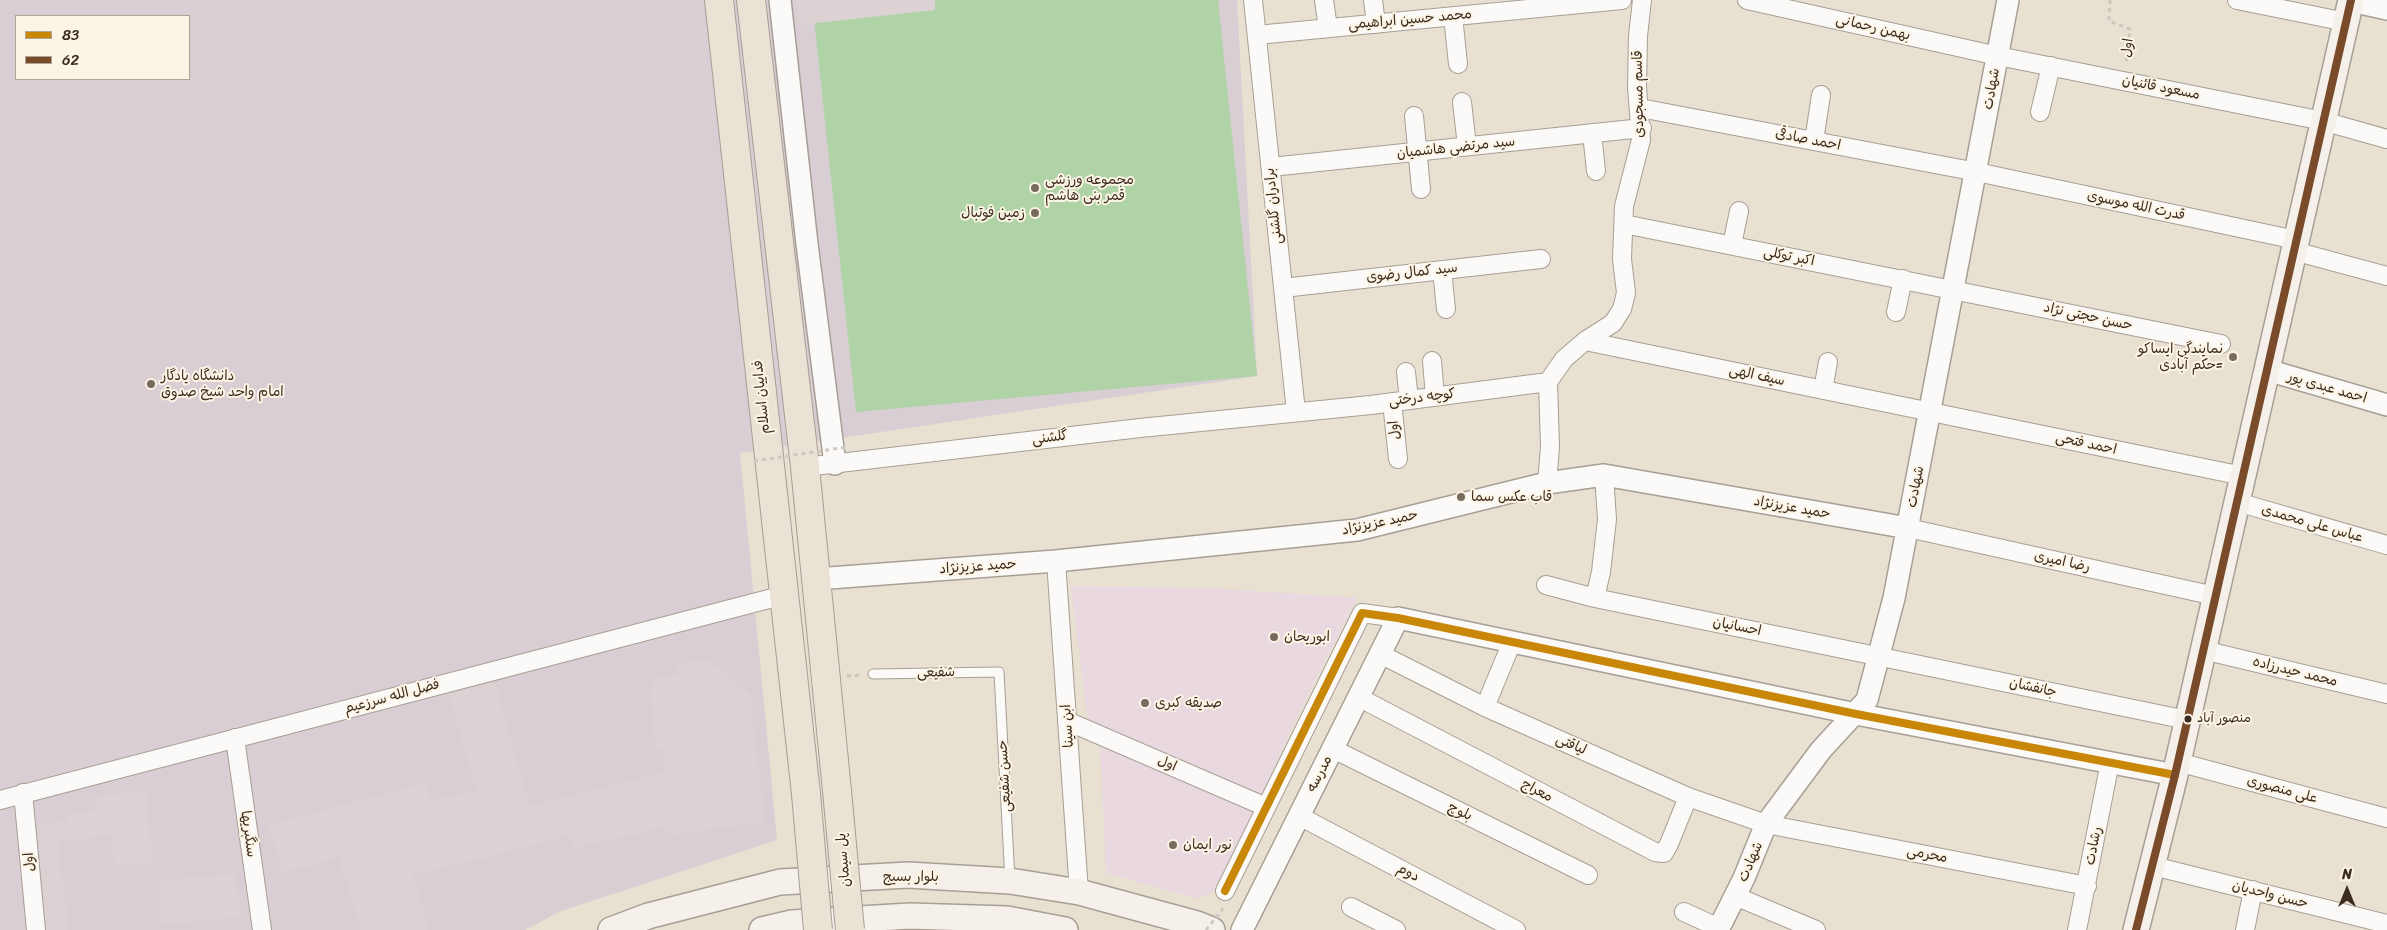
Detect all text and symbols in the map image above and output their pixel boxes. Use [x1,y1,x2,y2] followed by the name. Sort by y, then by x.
[1347,6,1473,34] street label: محمد حسین ابراهیمی
[1834,11,1912,45] street label: بهمن رحمانی
[15,15,190,80] legend
[62,22,79,48] text: 83
[2118,37,2138,59] street label: اول
[62,47,79,73] text: 62
[1630,50,1648,138] street label: قاسم مسجودی
[1980,67,2004,111] street label: شهادت
[2121,72,2201,104] street label: مسعود قائنیان
[1774,125,1842,155] street label: احمد صادقی
[1396,133,1516,163] street label: سید مرتضی هاشمیان
[1262,167,1286,245] street label: برادران گلشنی
[1045,172,1134,204] place label: مجموعه ورزشی قمر بنی هاشم
[1029,182,1041,194] marker: مجموعه ورزشی قمر بنی هاشم
[2086,187,2186,225] street label: قدرت الله موسوی
[961,205,1025,221] place label: زمین فوتبال
[1029,207,1041,219] marker: زمین فوتبال
[1762,244,1816,270] street label: اکبر توکلی
[1365,260,1459,286] street label: سید کمال رضوی
[2042,299,2134,335] street label: حسن حجتی نژاد
[2138,341,2223,374] place label: نمایندگی ایساکو حکم آبادی=
[2227,351,2239,363] marker: نمایندگی ایساکو حکم آبادی=
[750,359,774,435] street label: فداییان اسلام
[1728,362,1786,390] street label: سیف الهی
[161,368,284,401] place label: دانشگاه یادگار امام واحد شیخ صدوق
[2285,369,2369,407] street label: احمد عبدی پور
[145,378,157,390] marker: دانشگاه یادگار امام واحد شیخ صدوق
[1388,386,1456,410] street label: کوچه درختی
[1385,419,1405,441] street label: اول
[1031,427,1069,449] street label: گلشنی
[2054,429,2118,459] street label: احمد فتحی
[1904,465,1928,509] street label: شهادت
[1471,489,1552,505] place label: قاب عکس سما
[1455,491,1467,503] marker: قاب عکس سما
[1752,493,1832,523] street label: حمید عزیزنژاد
[2259,501,2365,547] street label: عباس علی محمدی
[1340,507,1420,539] street label: حمید عزیزنژاد
[2032,548,2092,576] street label: رضا امیری
[939,556,1017,578] street label: حمید عزیزنژاد
[1711,614,1763,640] street label: احسانیان
[1284,629,1330,645] place label: ابوریحان
[1268,631,1280,643] marker: ابوریحان
[2251,653,2339,691] street label: محمد حیدرزاده
[917,664,955,682] street label: شفیعی
[2008,675,2058,701] street label: جانفشان
[342,676,442,718] street label: فضل الله سرزعیم
[1155,695,1222,711] place label: صدیقه کبری
[1139,697,1151,709] marker: صدیقه کبری
[1058,704,1078,748] street label: ابن سینا
[2197,711,2251,727] place label: منصور آباد
[2183,714,2193,724] marker: منصور آباد
[1553,731,1589,759] street label: لیاقتی
[995,739,1015,813] street label: حسن شفیعی
[1155,752,1179,776] street label: اول
[1304,753,1336,795] street label: مدرسه
[2245,773,2319,807] street label: علی منصوری
[1519,776,1555,806] street label: معراج
[1445,799,1475,825] street label: بلوچ
[236,810,260,858] street label: سنگبریها
[2082,825,2106,867] street label: رشادت
[833,832,855,888] street label: پل سیمان
[1183,837,1232,853] place label: نور ایمان
[1167,839,1179,851] marker: نور ایمان
[1735,839,1767,885] street label: شهادت
[1905,843,1949,867] street label: محرمی
[21,852,39,872] street label: اول
[1394,860,1422,886] street label: دوم
[2342,862,2352,887] text: N
[2322,865,2372,915] north arrow
[883,869,939,885] street label: بلوار بسیج
[2230,877,2310,913] street label: حسن واحدیان

